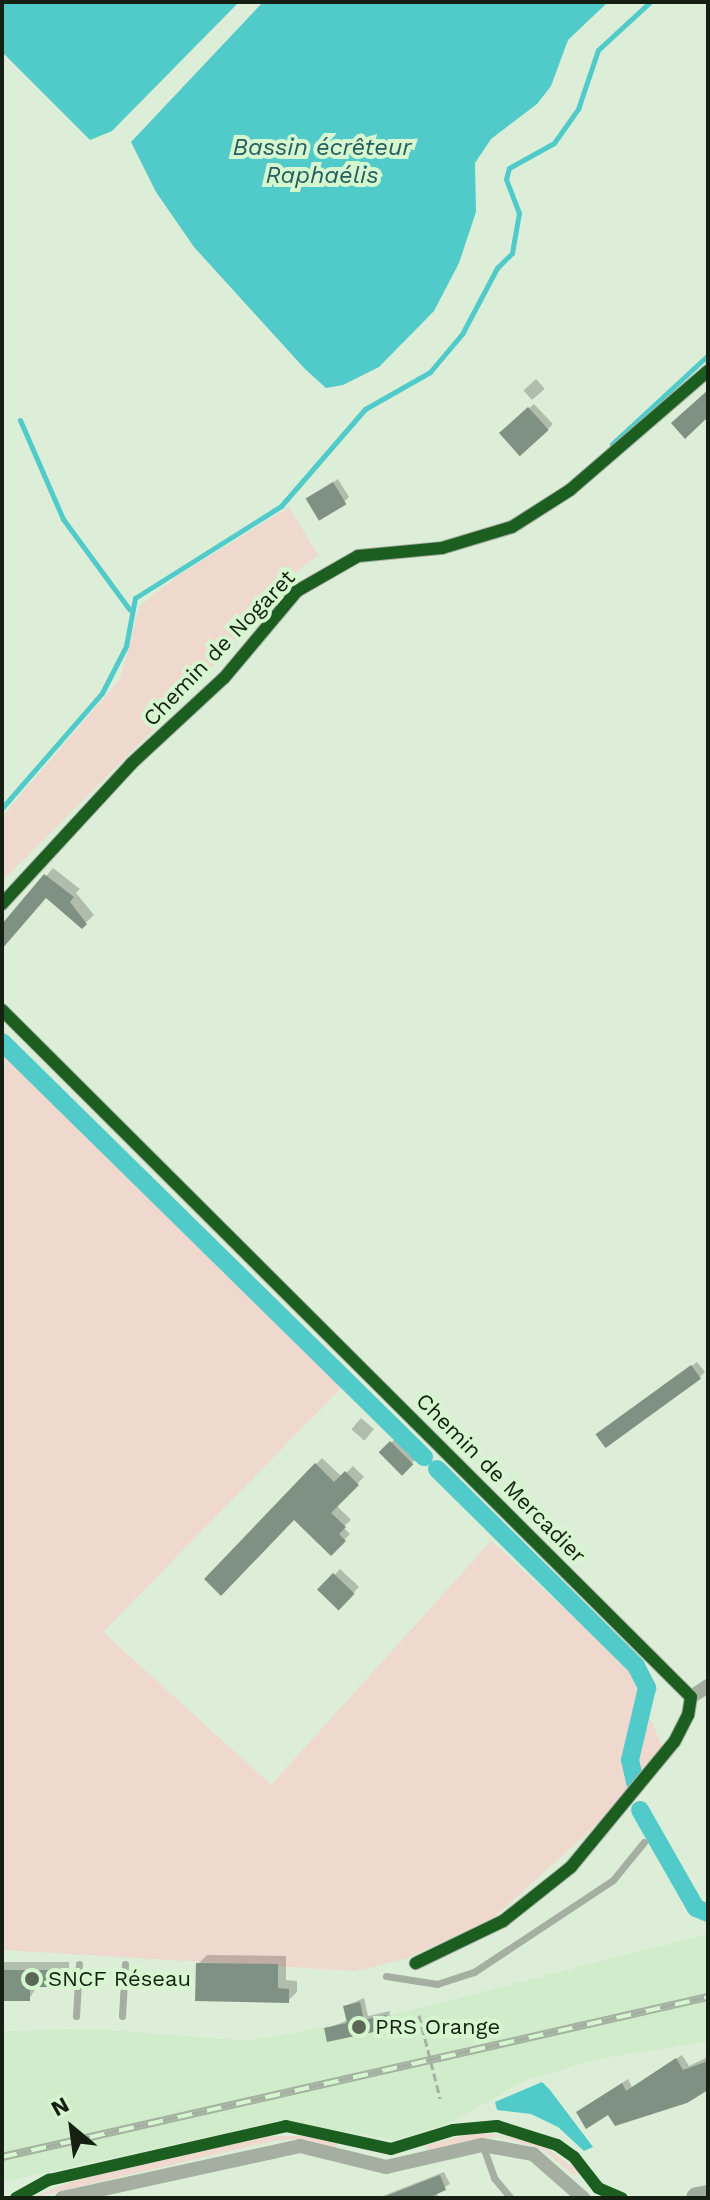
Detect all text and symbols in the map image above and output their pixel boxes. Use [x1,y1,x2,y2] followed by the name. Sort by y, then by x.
[232,134,412,190] water label: Bassin écrêteur Raphaélis
[138,564,300,732] street label: Chemin de Nogaret
[411,1388,591,1568] street label: Chemin de Mercadier
[48,1966,192,1992] place label: SNCF Réseau
[23,1970,41,1988] marker: SNCF Réseau
[375,2014,500,2040] place label: PRS Orange
[350,2018,368,2036] marker: PRS Orange
[32,2088,112,2168] north arrow
[47,2092,73,2121] text: N

